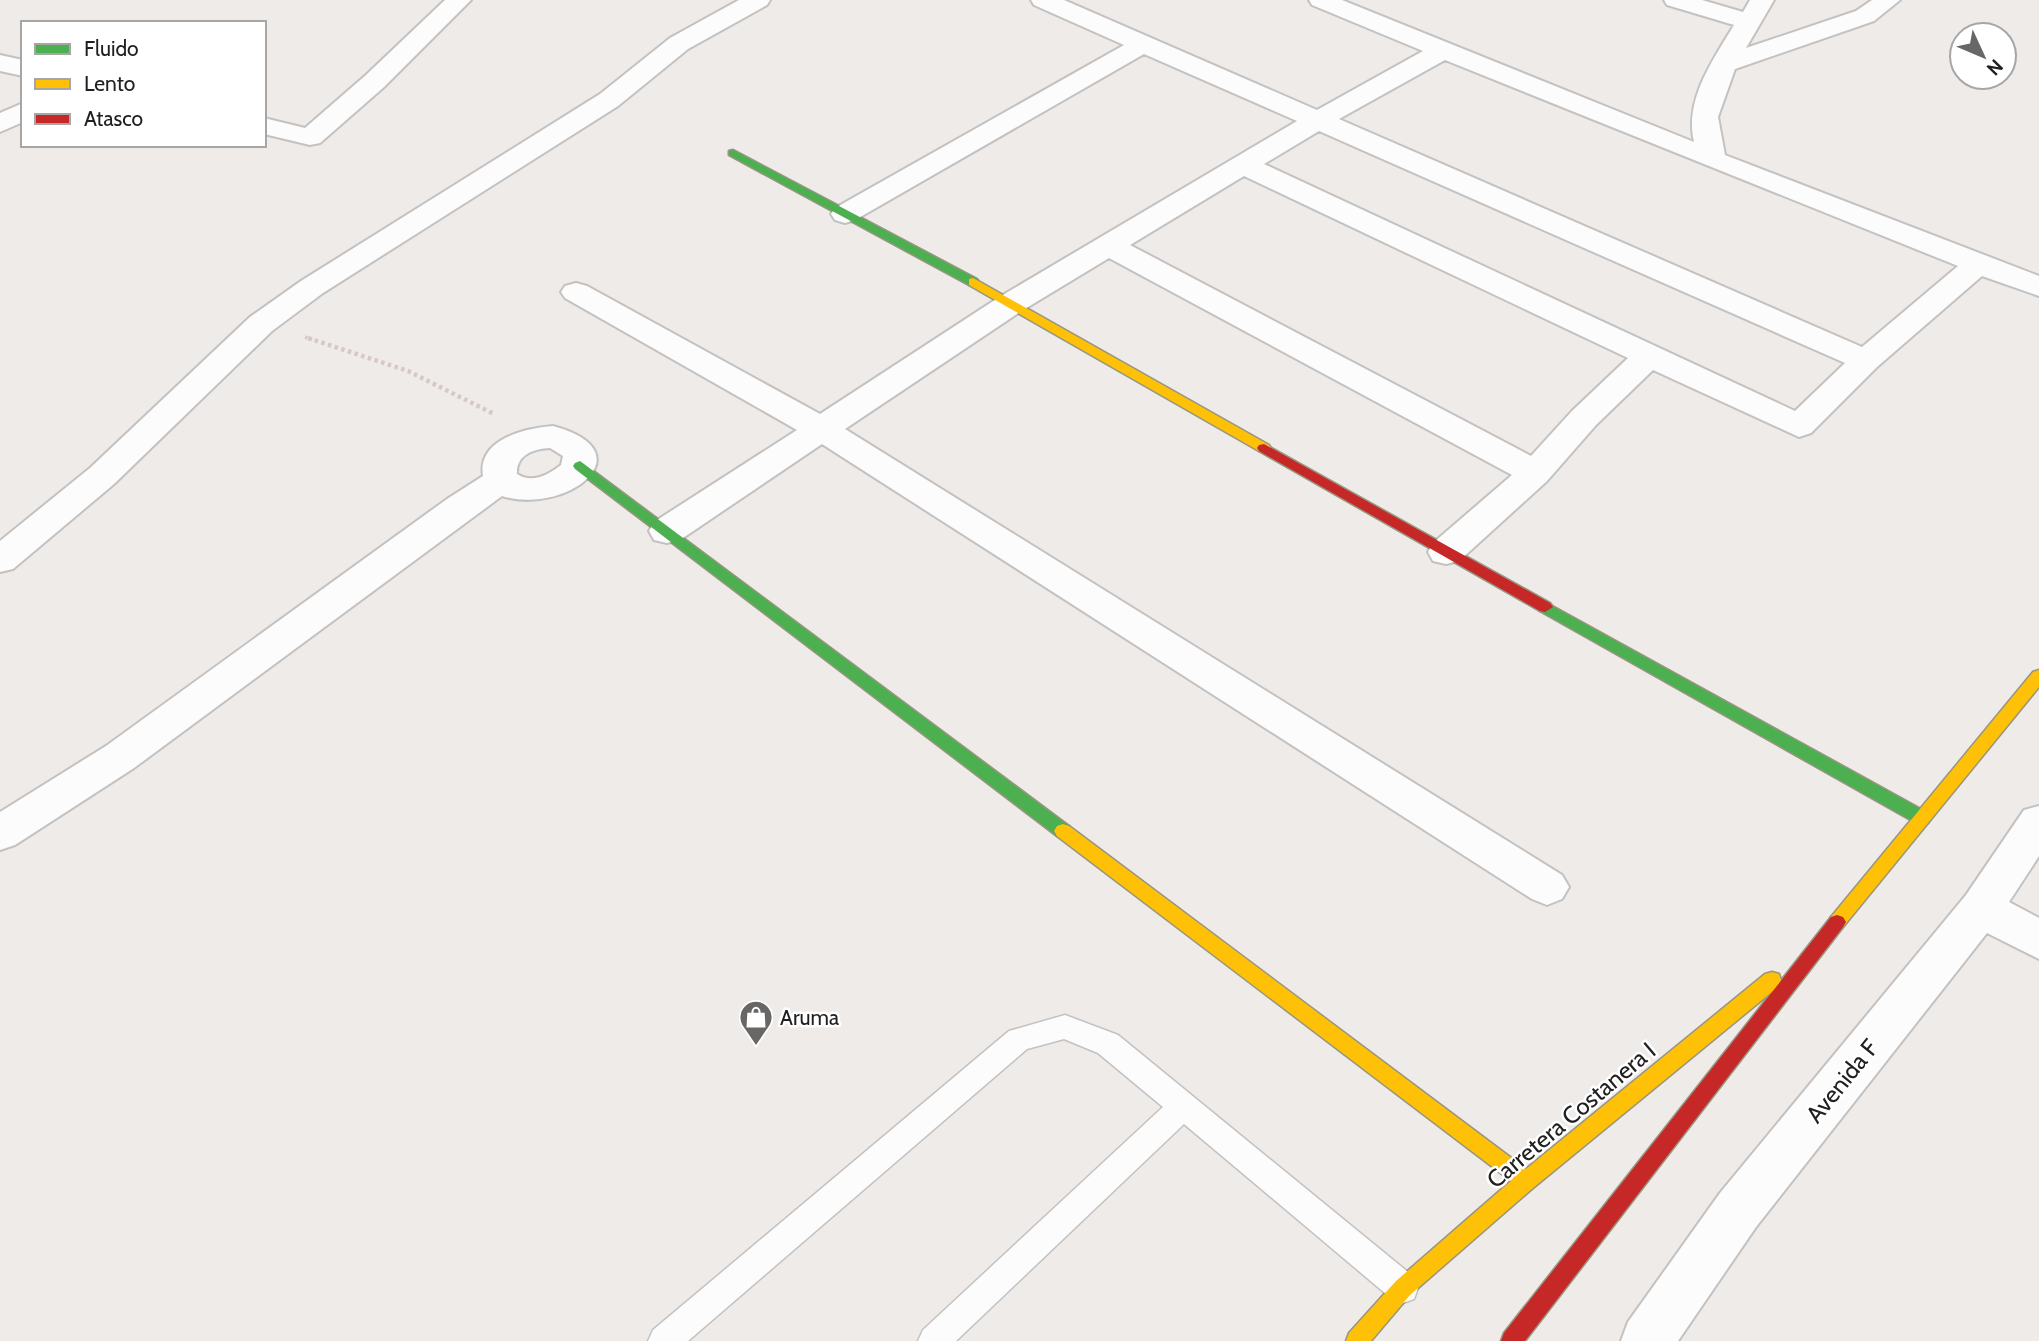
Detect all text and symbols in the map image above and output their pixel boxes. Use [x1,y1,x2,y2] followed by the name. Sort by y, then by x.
[21,21,266,147] legend
[1948,21,2018,91] north arrow
[84,36,139,61] text: Fluido
[1982,55,2008,80] text: N
[84,71,135,96] text: Lento
[84,106,143,131] text: Atasco
[737,998,775,1047] shop icon: Aruma
[780,1005,839,1030] place label: Aruma
[1800,1033,1885,1129] street label: Avenida F
[1481,1036,1661,1194] street label: Carretera Costanera I

